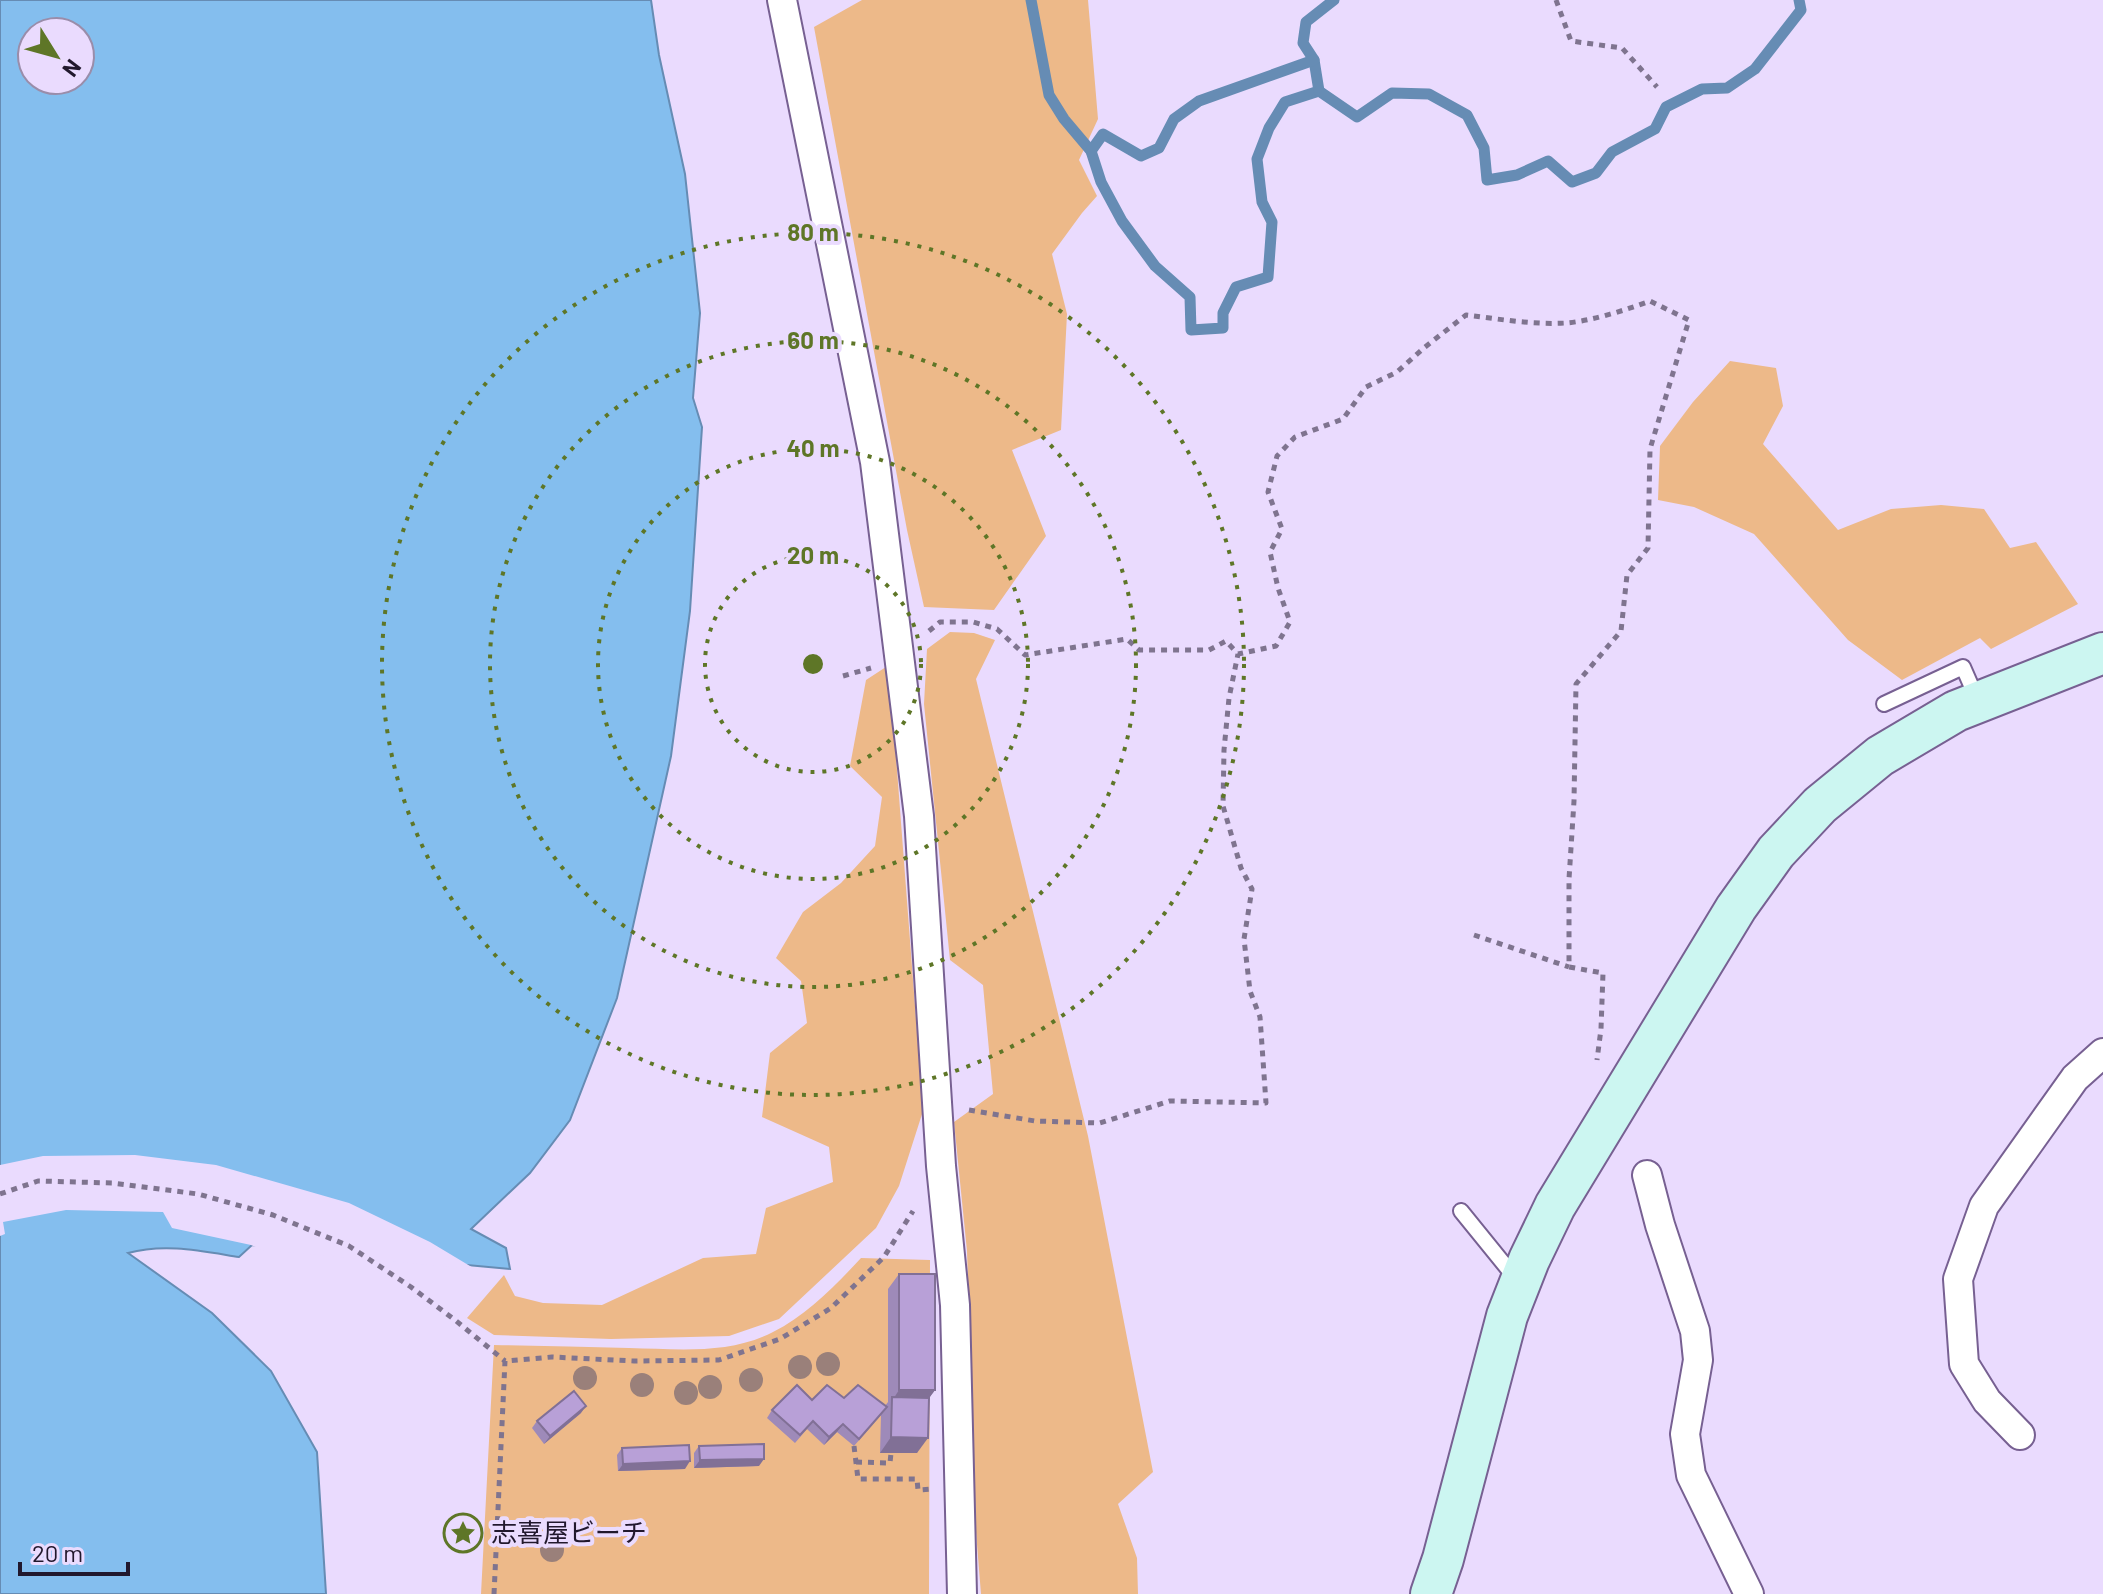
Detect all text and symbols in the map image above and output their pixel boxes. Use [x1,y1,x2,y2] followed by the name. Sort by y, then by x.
[16,16,96,96] north arrow
[58,55,88,82] text: N
[787,217,839,246] text: 80 m
[787,325,839,354] text: 60 m
[786,433,840,462] text: 40 m
[787,540,839,569] text: 20 m
[799,650,827,678] centre of rings
[442,1512,484,1554] place icon: 志喜屋ビーチ
[491,1516,647,1547] place label: 志喜屋ビーチ
[20,1526,128,1576] scale bar
[32,1538,83,1567] text: 20 m

